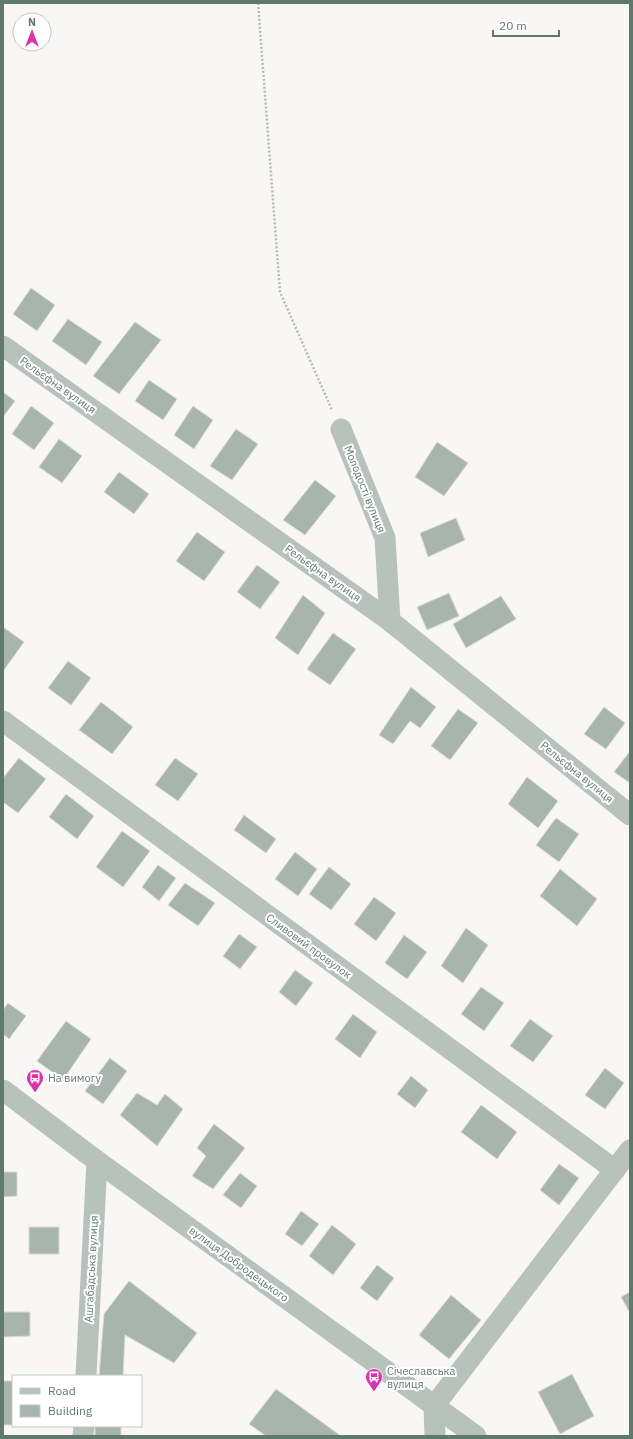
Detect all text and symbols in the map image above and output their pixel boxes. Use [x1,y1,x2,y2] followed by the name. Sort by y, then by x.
[12,12,52,52] north arrow
[493,12,559,38] scale bar
[28,15,36,29] text: N
[499,18,527,33] text: 20 m
[17,354,99,416] street label: Рельєфна вулиця
[341,443,389,535] street label: Молодості вулиця
[282,542,364,604] street label: Рельєфна вулиця
[538,738,616,806] street label: Рельєфна вулиця
[264,910,354,982] street label: Сливовий провулок
[25,1068,45,1093] bus stop icon: На вимогу
[48,1071,102,1085] place label: На вимогу
[81,1215,101,1323] street label: Ашгабадська вулиця
[186,1223,292,1305] street label: вулиця Добродецького
[387,1364,455,1391] place label: Січеславська вулиця
[364,1367,384,1392] bus stop icon: Січеславська вулиця
[12,1375,142,1427] legend
[48,1383,76,1398] text: Road
[48,1403,93,1418] text: Building

